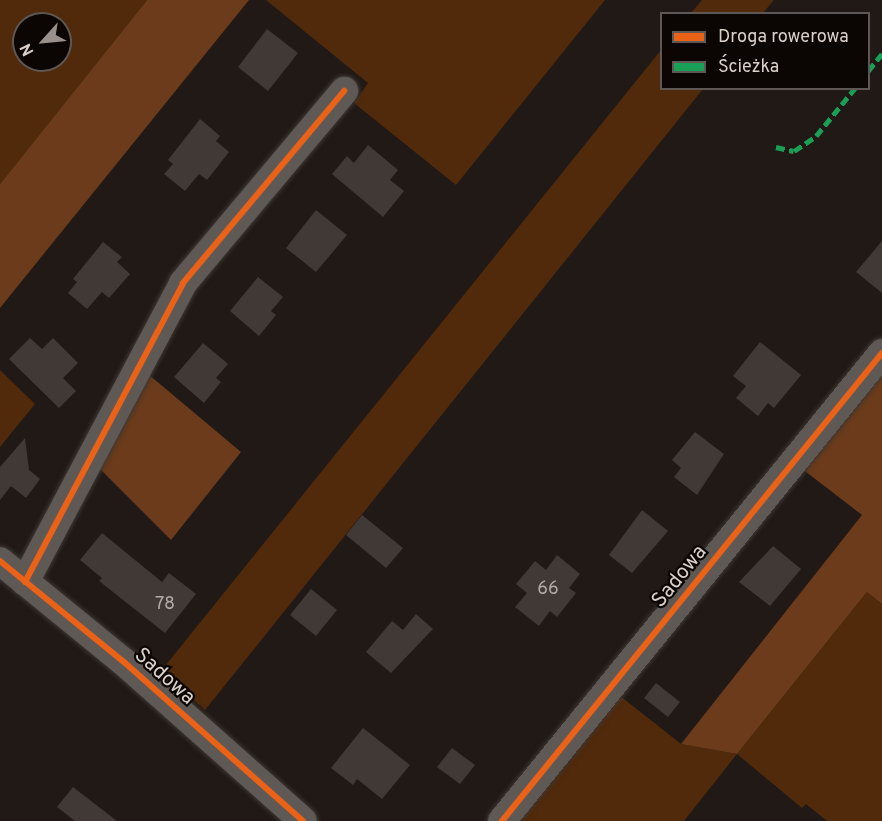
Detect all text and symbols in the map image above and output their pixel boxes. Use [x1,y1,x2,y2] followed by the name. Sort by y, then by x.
[12,12,72,72] north arrow
[660,12,870,90] legend
[718,26,849,49] text: Droga rowerowa
[16,40,39,59] text: N
[718,56,779,79] text: Ścieżka
[647,541,713,613] street label: Sadowa
[537,579,559,601] house number: 66
[155,594,175,616] house number: 78
[128,643,200,711] street label: Sadowa

